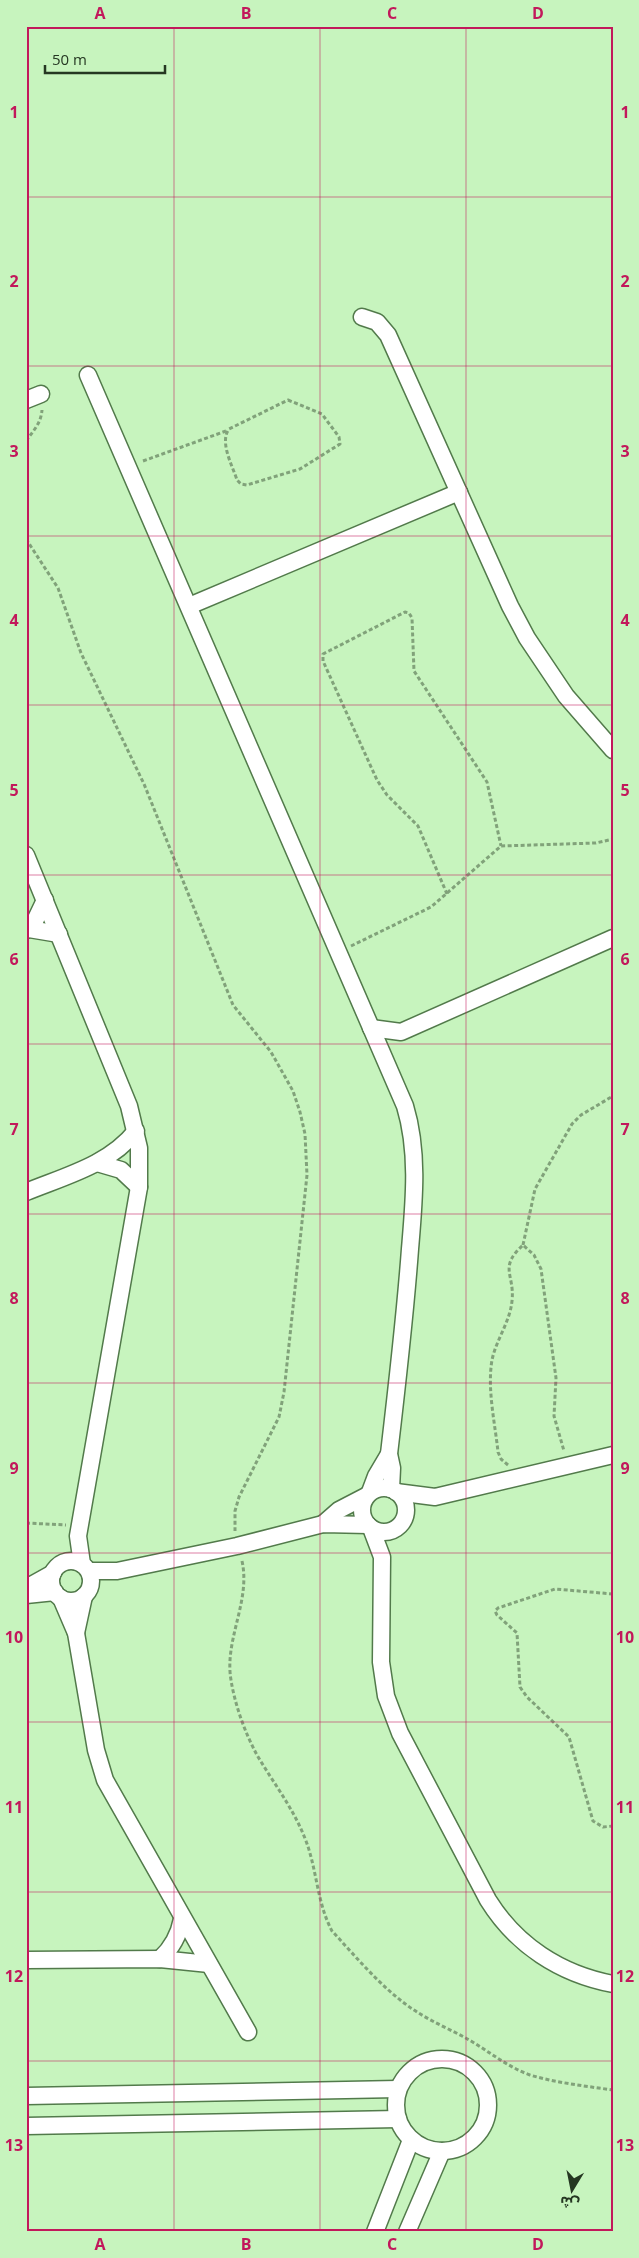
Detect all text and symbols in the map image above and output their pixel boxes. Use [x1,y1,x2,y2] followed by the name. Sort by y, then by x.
[94,2,106,24] text: A
[241,2,251,24] text: B
[387,2,397,24] text: C
[532,2,544,24] text: D
[45,42,165,74] scale bar
[52,49,87,69] text: 50 m
[9,101,19,123] text: 1
[620,101,630,123] text: 1
[9,270,19,292] text: 2
[620,270,630,292] text: 2
[9,440,19,462] text: 3
[620,440,630,462] text: 3
[9,609,19,631] text: 4
[620,609,630,631] text: 4
[9,779,19,801] text: 5
[620,779,630,801] text: 5
[9,948,19,970] text: 6
[620,948,630,970] text: 6
[9,1118,19,1140] text: 7
[620,1118,630,1140] text: 7
[9,1287,19,1309] text: 8
[620,1287,630,1309] text: 8
[9,1457,19,1479] text: 9
[620,1457,630,1479] text: 9
[5,1626,23,1648] text: 10
[616,1626,634,1648] text: 10
[5,1796,23,1818] text: 11
[616,1796,634,1818] text: 11
[5,1965,23,1987] text: 12
[616,1965,634,1987] text: 12
[5,2134,23,2156] text: 13
[616,2134,634,2156] text: 13
[546,2166,596,2216] north arrow
[559,2192,581,2214] text: ش
[94,2233,106,2255] text: A
[241,2233,251,2255] text: B
[387,2233,397,2255] text: C
[532,2233,544,2255] text: D

